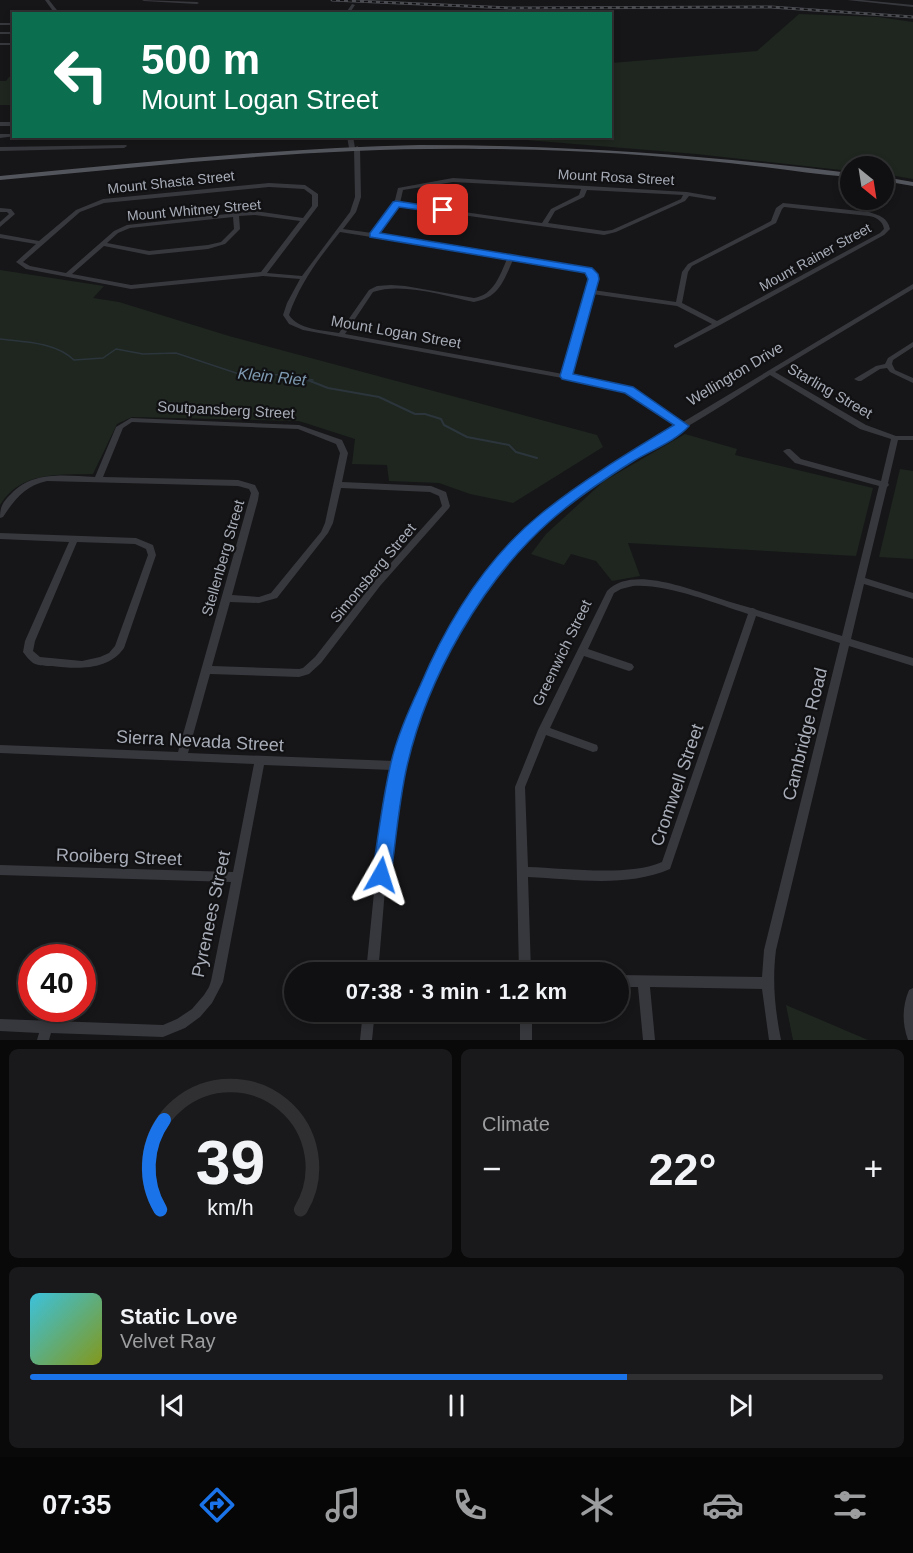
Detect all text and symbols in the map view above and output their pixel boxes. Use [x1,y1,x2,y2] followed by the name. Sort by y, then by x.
[42,36,120,114] icon: left
[141,36,260,83] text: 500 m
[141,85,378,115] text: Mount Logan Street
[840,156,894,210] north arrow
[840,156,894,210] map controls
[557,166,675,188] street label: Mount Rosa Street
[107,167,235,197] street label: Mount Shasta Street
[417,184,468,235] pin
[426,193,459,226] icon: arrive
[126,196,262,224] street label: Mount Whitney Street
[756,220,874,294] street label: Mount Rainer Street
[330,312,463,351] street label: Mount Logan Street
[684,338,786,409] street label: Wellington Drive
[785,359,876,422] street label: Starling Street
[237,364,307,389] water label: Klein Riet
[157,397,296,422] street label: Soutpansberg Street
[198,497,247,618] street label: Stellenberg Street
[326,519,420,626] street label: Simonsberg Street
[529,596,595,709] street label: Greenwich Street
[779,666,831,802] street label: Cambridge Road
[647,721,707,849] street label: Cromwell Street
[116,727,284,755] street label: Sierra Nevada Street
[349,843,413,907] position arrow
[56,845,182,869] street label: Rooiberg Street
[188,849,234,979] street label: Pyrenees Street
[18,944,96,1022] speed limit sign: 40
[346,979,567,1004] text: 07:38 · 3 min · 1.2 km
[482,1113,550,1135] text: Climate
[196,1128,265,1197] text: 39
[648,1144,717,1195] text: 22°
[482,1150,501,1187] text: −
[864,1150,883,1187] text: +
[207,1197,254,1221] text: km/h
[120,1304,237,1329] text: Static Love
[120,1330,216,1352] text: Velvet Ray
[156,1389,189,1422] icon: previous
[440,1389,473,1422] icon: pause
[724,1389,757,1422] icon: next
[196,1484,238,1526] icon: directions
[322,1484,364,1526] icon: music
[449,1484,491,1526] icon: phone
[576,1484,618,1526] icon: climate
[702,1484,744,1526] icon: car
[829,1484,871,1526] icon: filters
[42,1490,111,1520] text: 07:35

